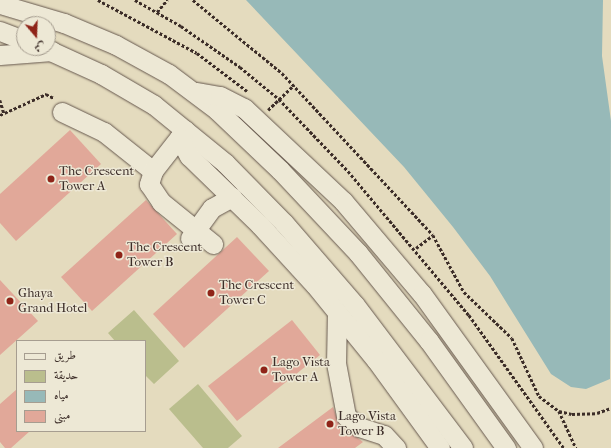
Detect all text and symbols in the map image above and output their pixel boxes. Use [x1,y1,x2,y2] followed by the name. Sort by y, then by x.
[16,16,56,56] north arrow
[32,39,47,55] text: ش
[59,164,134,195] place label: The Crescent Tower A
[46,174,56,184] marker: The Crescent Tower A
[127,240,202,271] place label: The Crescent Tower B
[114,250,124,260] marker: The Crescent Tower B
[219,278,294,309] place label: The Crescent Tower C
[18,286,87,317] place label: Ghaya Grand Hotel
[206,288,216,298] marker: The Crescent Tower C
[5,296,15,306] marker: Ghaya Grand Hotel
[16,340,146,432] legend
[54,348,76,362] text: طريق
[272,355,330,386] place label: Lago Vista Tower A
[259,365,269,375] marker: Lago Vista Tower A
[54,368,78,382] text: حديقة
[54,388,69,402] text: مياه
[54,408,70,422] text: مبنى
[338,409,396,440] place label: Lago Vista Tower B
[325,419,335,429] marker: Lago Vista Tower B

